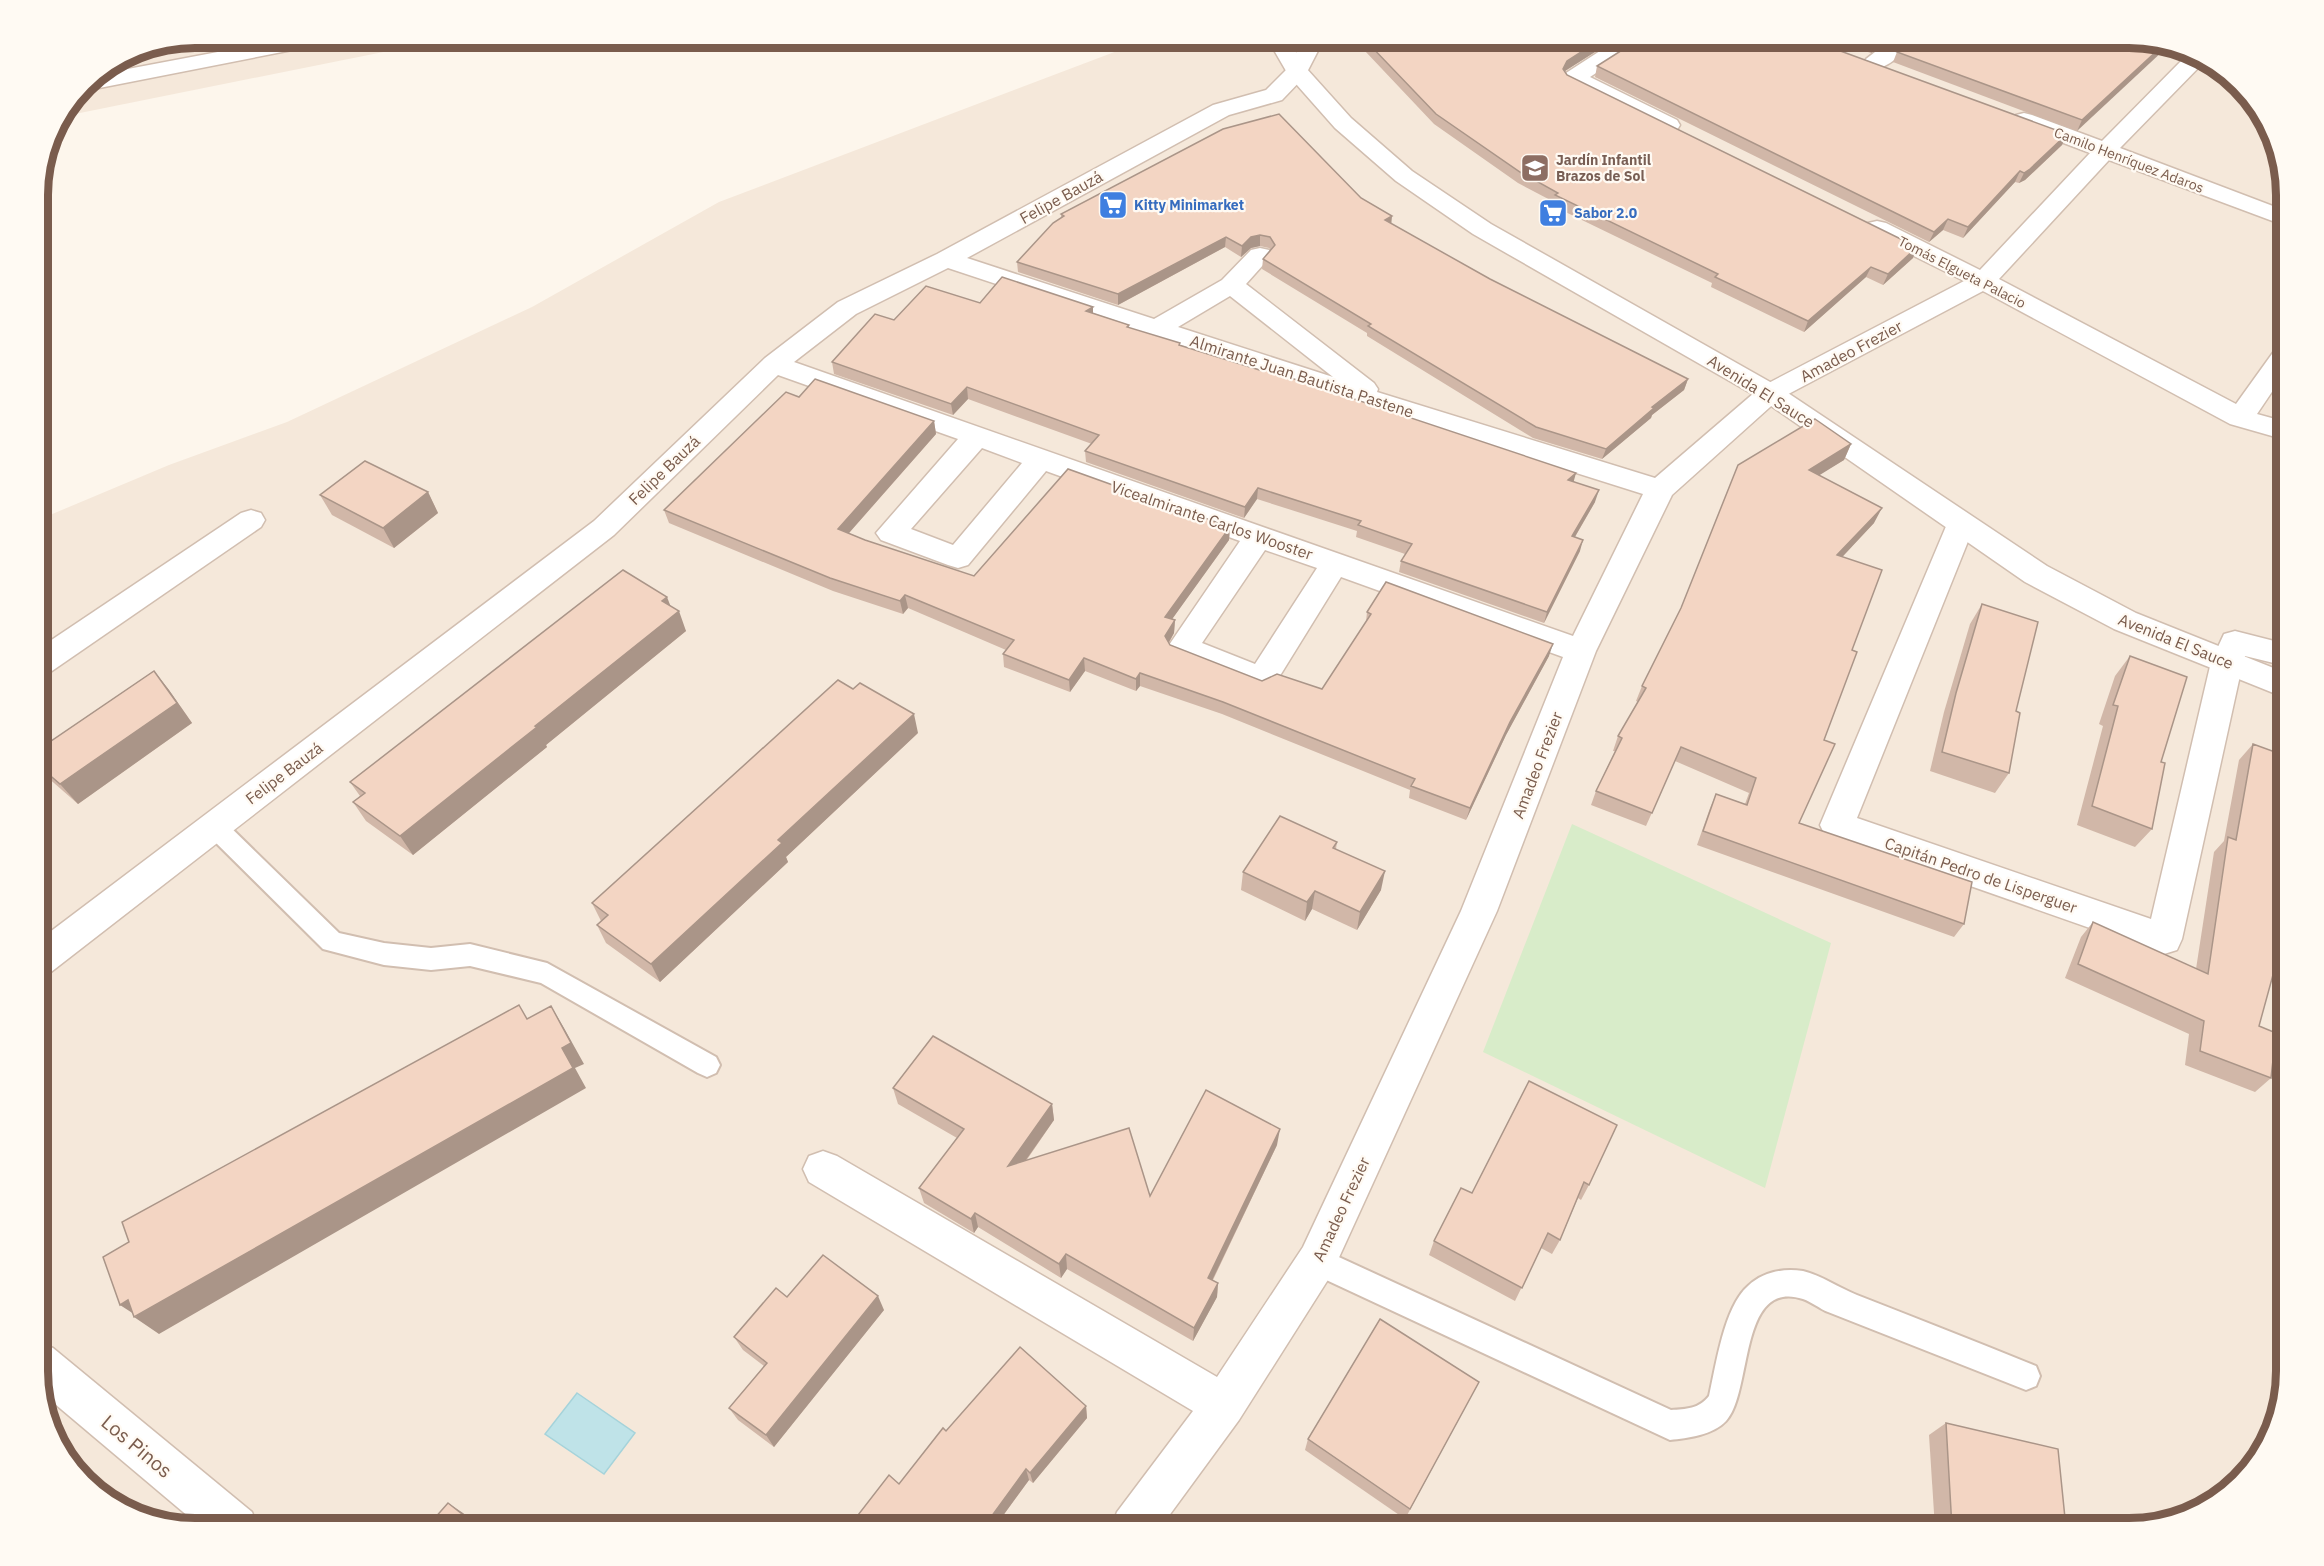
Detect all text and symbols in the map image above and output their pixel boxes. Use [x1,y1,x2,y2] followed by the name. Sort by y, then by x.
[2052,123,2207,197] street label: Camilo Henríquez Adaros
[1556,151,1651,185] place label: Jardín Infantil Brazos de Sol
[1519,152,1551,184] school or university icon: Jardín Infantil Brazos de Sol
[1016,166,1106,228] street label: Felipe Bauzá
[1097,189,1129,221] supermarket icon: Kitty Minimarket
[1134,196,1244,214] place label: Kitty Minimarket
[1537,197,1569,229] supermarket icon: Sabor 2.0
[1574,204,1637,222] place label: Sabor 2.0
[1895,232,2029,312] street label: Tomás Elgueta Palacio
[1797,316,1906,386] street label: Amadeo Frezier
[1188,330,1417,422] street label: Almirante Juan Bautista Pastene
[1704,350,1818,432] street label: Avenida El Sauce
[624,431,704,509] street label: Felipe Bauzá
[1109,476,1316,564] street label: Vicealmirante Carlos Wooster
[2116,609,2237,673] street label: Avenida El Sauce
[1507,709,1567,821] street label: Amadeo Frezier
[241,737,327,809] street label: Felipe Bauzá
[1882,833,2080,917] street label: Capitán Pedro de Lisperguer
[1308,1154,1374,1264] street label: Amadeo Frezier
[96,1408,178,1484] street label: Los Pinos

